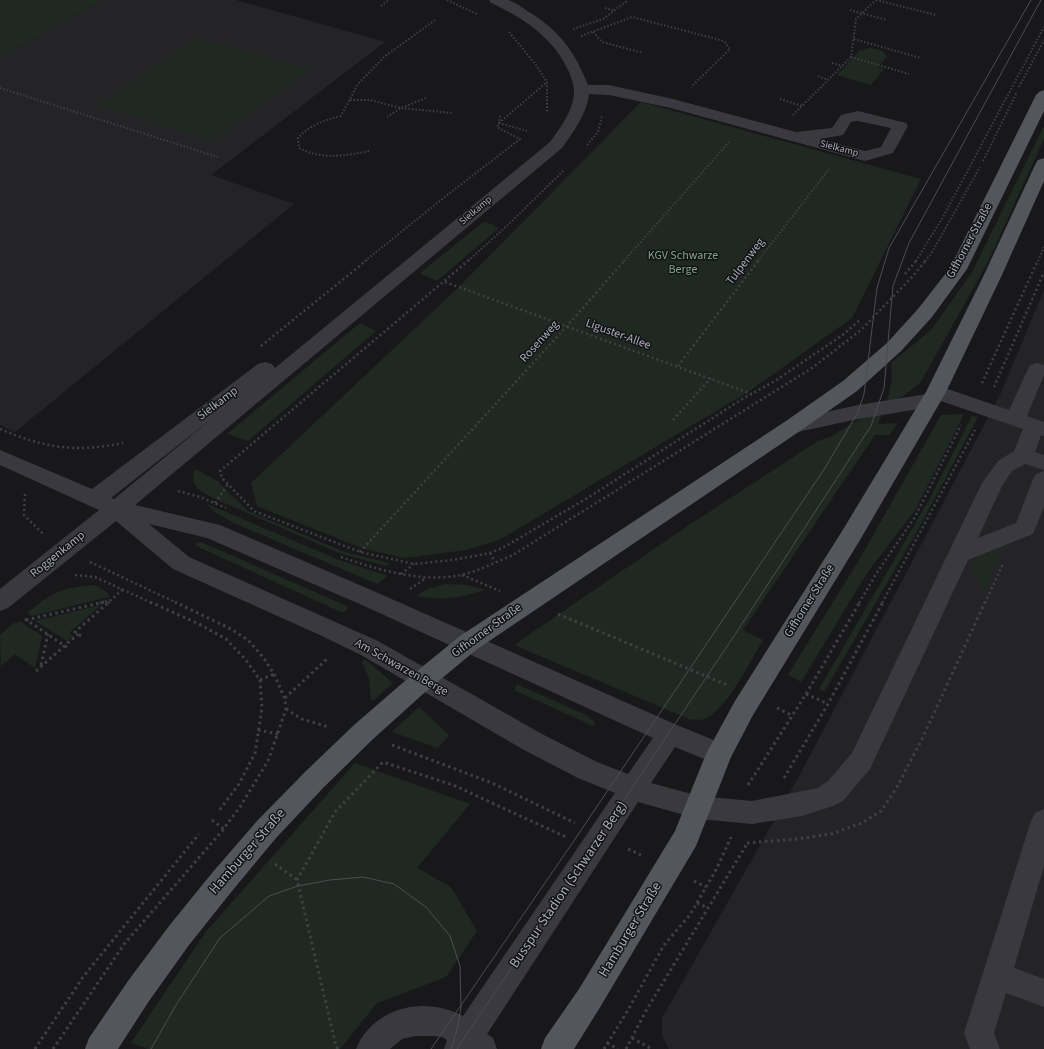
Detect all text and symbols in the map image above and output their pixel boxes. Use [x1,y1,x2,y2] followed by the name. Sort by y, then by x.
[819,138,859,160] street label: Sielkamp
[457,194,495,228] street label: Sielkamp
[944,201,996,281] street label: Gifhorner Straße
[724,236,768,288] street label: Tulpenweg
[648,249,718,277] park label: KGV Schwarze Berge
[584,317,652,353] street label: Liguster-Allee
[518,318,562,366] street label: Rosenweg
[195,384,241,424] street label: Sielkamp
[28,529,88,581] street label: Roggenkamp
[782,562,838,640] street label: Gifhorner Straße
[449,601,525,661] street label: Gifhorner Straße
[352,636,450,700] street label: Am Schwarzen Berge
[507,798,631,972] street label: Busspur Stadion (Schwarzer Berg)
[206,806,290,898] street label: Hamburger Straße
[596,879,666,981] street label: Hamburger Straße

